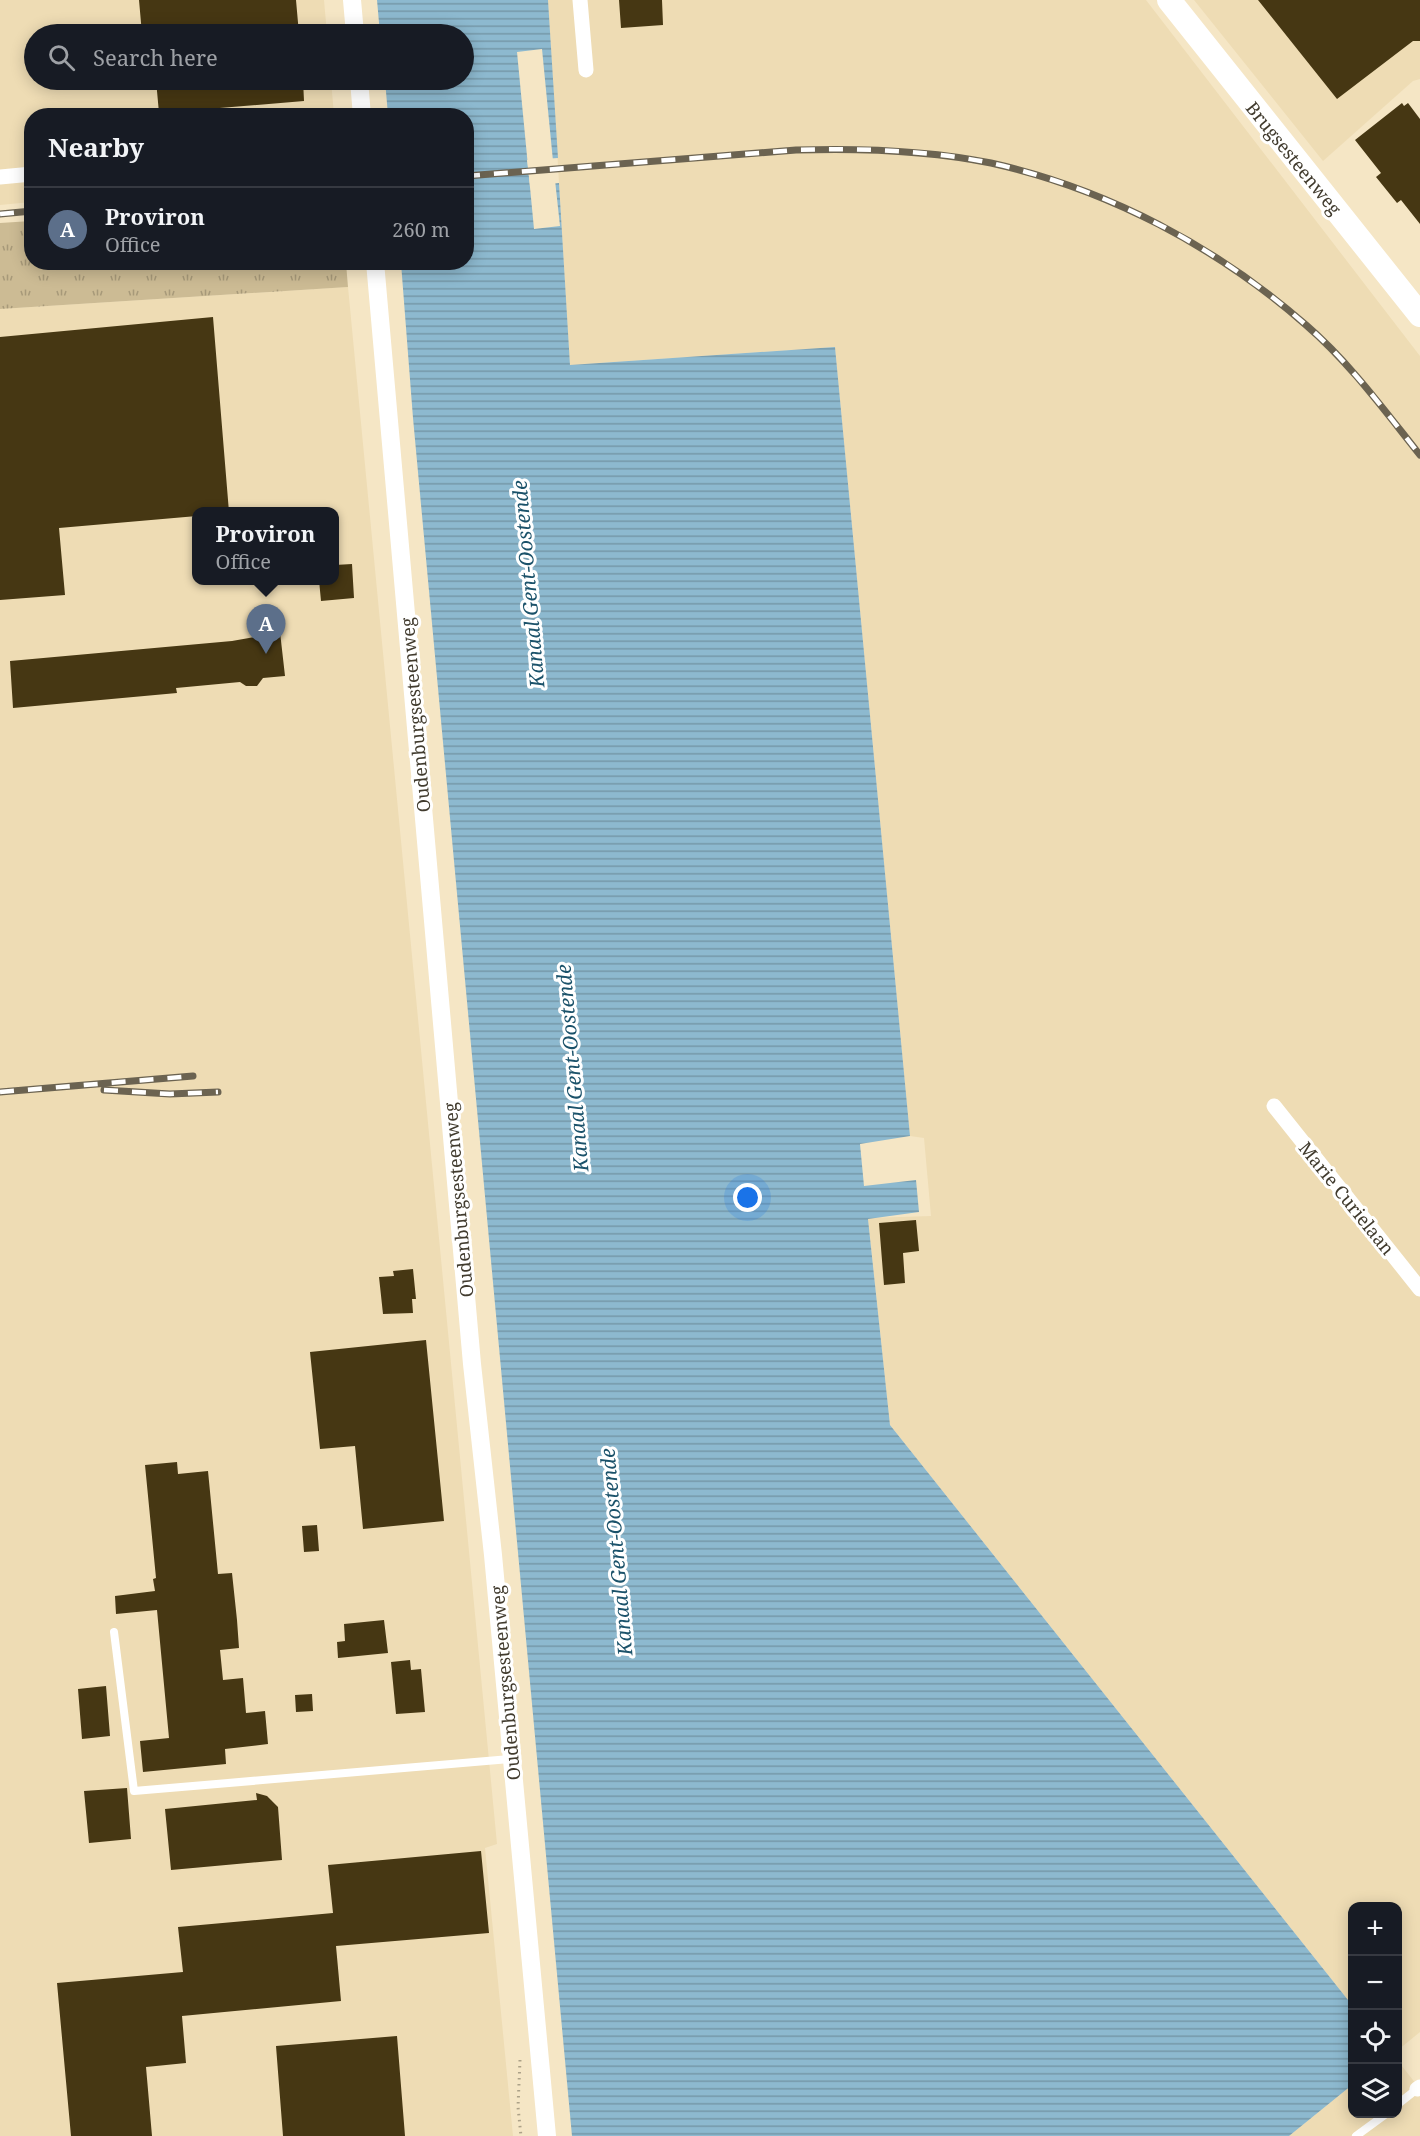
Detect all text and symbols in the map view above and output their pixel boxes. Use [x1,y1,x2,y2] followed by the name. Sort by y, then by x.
[24,24,474,90] search box
[45,41,78,74] icon: search
[93,42,218,72] text: Search here
[1241,96,1347,220] street label: Brugsesteenweg
[48,129,144,165] text: Nearby
[105,201,205,231] text: Proviron
[60,216,75,243] text: A
[392,216,450,243] text: 260 m
[105,231,160,258] text: Office
[505,479,551,690] water label: Kanaal Gent-Oostende
[192,507,339,585] popup
[216,518,315,548] text: Proviron
[216,548,271,575] text: Office
[246,604,286,654] pin: A
[394,616,435,813] street label: Oudenburgsesteenweg
[549,963,595,1174] water label: Kanaal Gent-Oostende
[437,1101,478,1298] street label: Oudenburgsesteenweg
[1294,1136,1400,1260] street label: Marie Curielaan
[733,1183,762,1212] your location
[593,1447,639,1658] water label: Kanaal Gent-Oostende
[484,1584,525,1781] street label: Oudenburgsesteenweg
[1348,1902,1402,2118] map controls
[1348,1902,1402,1956] button: +
[1348,1956,1402,2010] button: −
[1348,2010,1402,2064] button: locate
[1348,2064,1402,2118] button: layers

